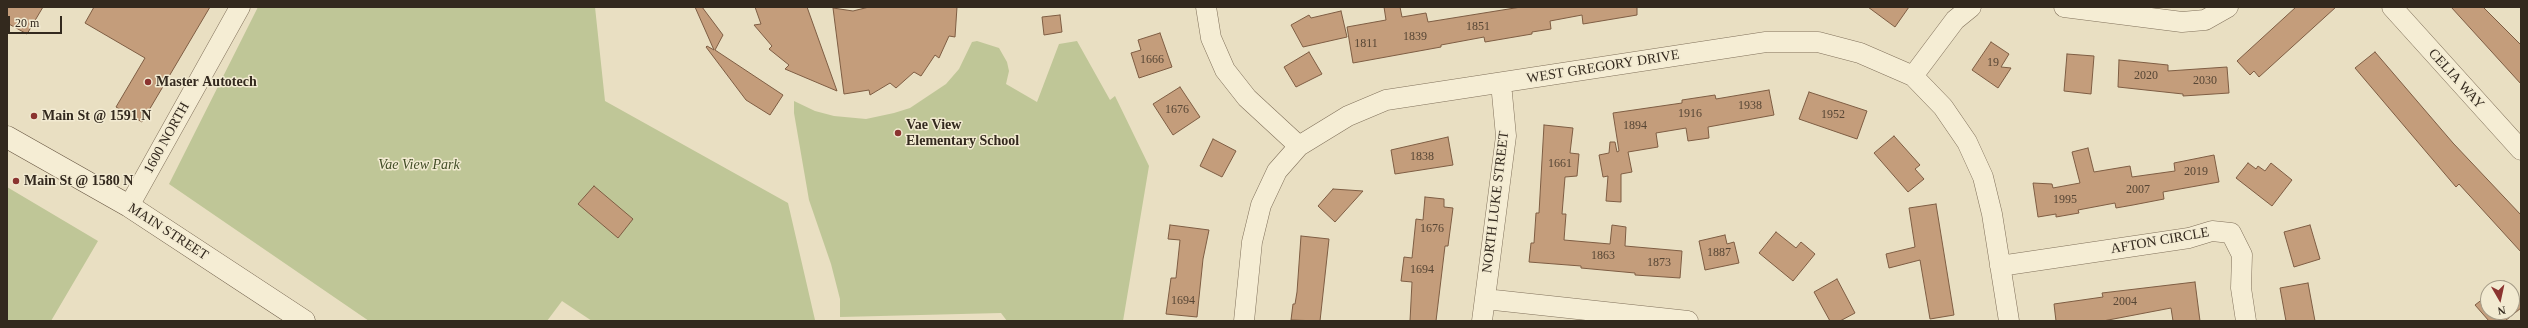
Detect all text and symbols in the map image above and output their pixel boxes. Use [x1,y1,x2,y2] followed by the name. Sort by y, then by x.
[10,8,64,34] scale bar
[15,16,39,30] text: 20 m
[1466,20,1490,34] house number: 1851
[1403,30,1427,44] house number: 1839
[1354,37,1378,51] house number: 1811
[2425,45,2487,113] street label: CELIA WAY
[1525,47,1681,87] street label: WEST GREGORY DRIVE
[1140,53,1164,67] house number: 1666
[1987,56,1999,70] house number: 19
[2134,69,2158,83] house number: 2020
[156,74,257,90] place label: Master Autotech
[2193,74,2217,88] house number: 2030
[143,77,153,87] marker: Master Autotech
[141,99,193,177] street label: 1600 NORTH
[1738,99,1762,113] house number: 1938
[1165,103,1189,117] house number: 1676
[1678,107,1702,121] house number: 1916
[42,108,151,124] place label: Main St @ 1591 N
[1821,108,1845,122] house number: 1952
[29,111,39,121] marker: Main St @ 1591 N
[906,117,1019,150] place label: Vae View Elementary School
[1623,119,1647,133] house number: 1894
[893,128,903,138] marker: Vae View Elementary School
[1479,130,1513,274] street label: NORTH LUKE STREET
[1410,150,1434,164] house number: 1838
[378,157,460,173] park label: Vae View Park
[1548,157,1572,171] house number: 1661
[2184,165,2208,179] house number: 2019
[24,173,133,189] place label: Main St @ 1580 N
[11,176,21,186] marker: Main St @ 1580 N
[2126,183,2150,197] house number: 2007
[2053,193,2077,207] house number: 1995
[125,200,211,264] street label: MAIN STREET
[1420,222,1444,236] house number: 1676
[2109,224,2211,258] street label: AFTON CIRCLE
[1707,246,1731,260] house number: 1887
[1591,249,1615,263] house number: 1863
[1647,256,1671,270] house number: 1873
[1410,263,1434,277] house number: 1694
[2480,280,2520,320] north arrow
[1171,294,1195,308] house number: 1694
[2113,295,2137,309] house number: 2004
[2497,304,2507,317] text: N

